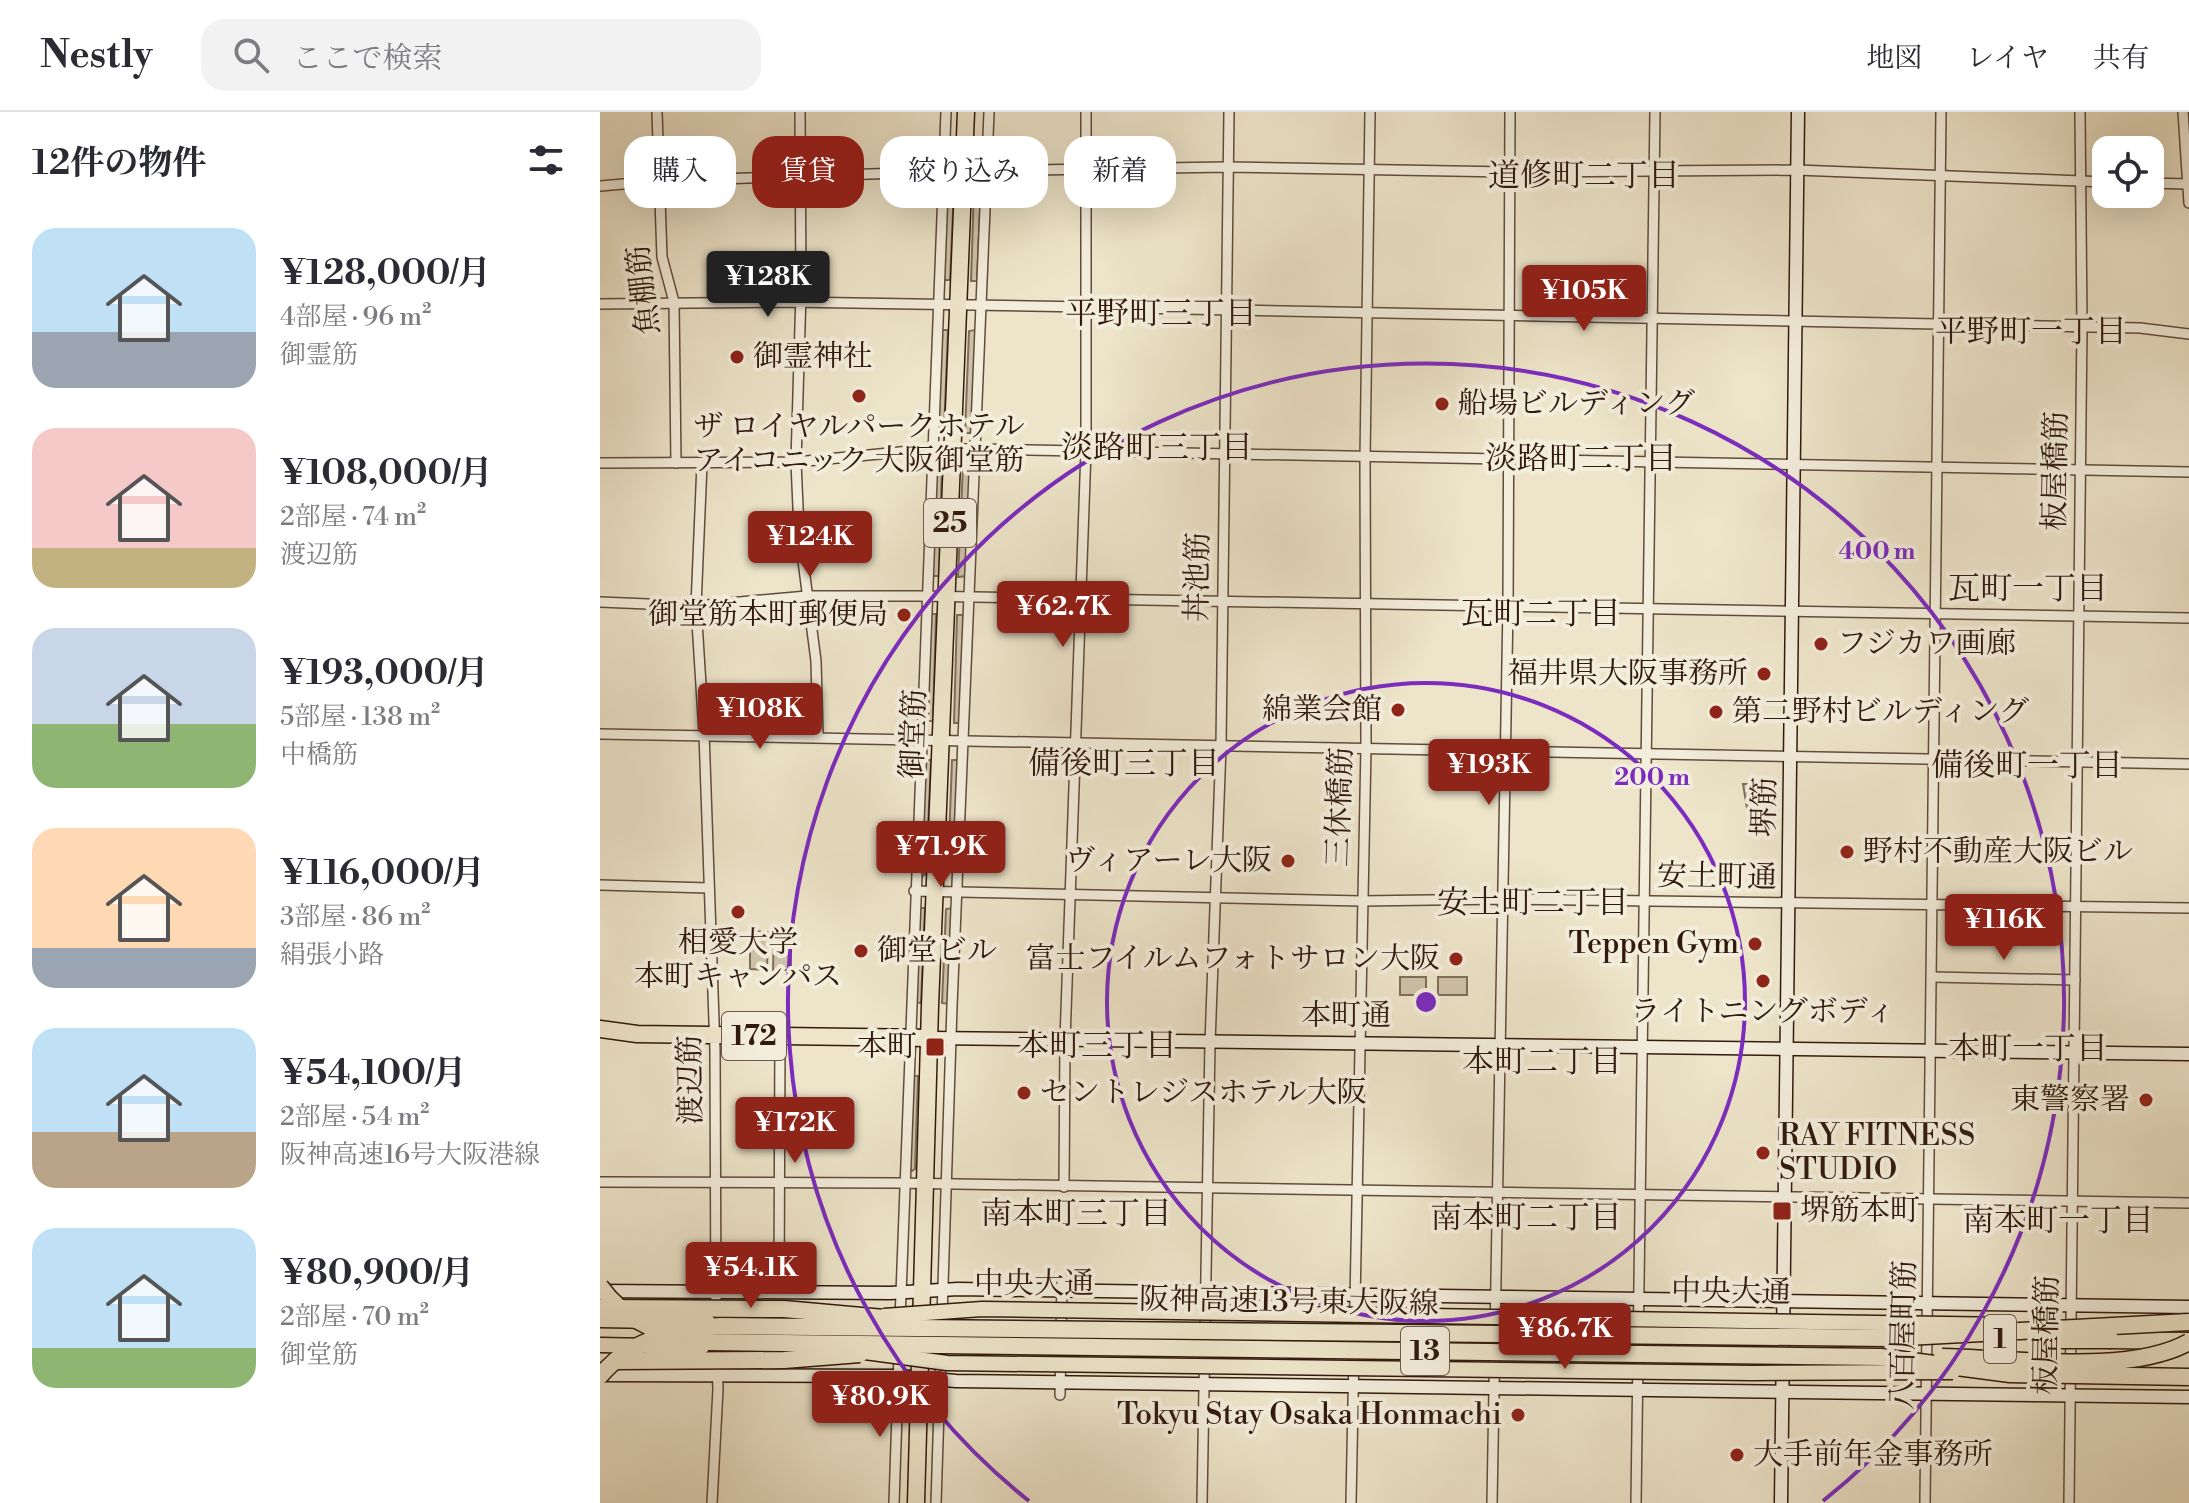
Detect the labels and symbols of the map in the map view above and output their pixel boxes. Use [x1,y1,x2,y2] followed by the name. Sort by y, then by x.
[1488,156,1680,196] district label: 道修町二丁目
[620,243,668,337] street label: 魚棚筋
[712,251,824,319] pin: ¥128K
[1528,265,1640,333] pin: ¥105K
[1065,294,1257,334] district label: 平野町三丁目
[1935,312,2127,352] district label: 平野町一丁目
[753,338,873,376] place label: 御霊神社
[728,348,746,366] marker: 御霊神社
[1458,385,1695,423] place label: 船場ビルディング
[850,387,868,405] marker: ザ ロイヤルパークホテル アイコニック 大阪御堂筋
[1433,395,1451,413] marker: 船場ビルディング
[693,408,1025,480] place label: ザ ロイヤルパークホテル アイコニック 大阪御堂筋
[2036,411,2076,531] street label: 板屋橋筋
[1061,428,1253,468] district label: 淡路町三丁目
[1485,439,1677,479] district label: 淡路町二丁目
[924,499,976,547] road number: 25
[754,511,866,579] pin: ¥124K
[1178,532,1218,622] street label: 丼池筋
[1839,537,1915,567] text: 400 m
[1948,569,2108,609] district label: 瓦町一丁目
[998,581,1128,649] pin: ¥62.7K
[1461,594,1621,634] district label: 瓦町二丁目
[648,596,888,634] place label: 御堂筋本町郵便局
[895,606,913,624] marker: 御堂筋本町郵便局
[1837,625,2016,663] place label: フジカワ画廊
[1812,635,1830,653] marker: フジカワ画廊
[1508,655,1748,693] place label: 福井県大阪事務所
[1755,665,1773,683] marker: 福井県大阪事務所
[704,683,816,751] pin: ¥108K
[893,688,935,780] street label: 御堂筋
[1262,691,1382,729] place label: 綿業会館
[1732,693,2029,731] place label: 第二野村ビルディング
[1389,701,1407,719] marker: 綿業会館
[1707,703,1725,721] marker: 第二野村ビルディング
[1433,739,1545,807] pin: ¥193K
[1028,744,1220,784] district label: 備後町三丁目
[1319,746,1361,868] street label: 三休橋筋
[1931,746,2123,786] district label: 備後町一丁目
[1614,763,1690,793] text: 200 m
[1745,777,1785,837] street label: 堺筋
[876,821,1006,889] pin: ¥71.9K
[1863,833,2133,871] place label: 野村不動産大阪ビル
[1065,842,1272,880] place label: ヴィアーレ大阪
[1838,843,1856,861] marker: 野村不動産大阪ビル
[1279,852,1297,870] marker: ヴィアーレ大阪
[1657,857,1777,897] street label: 安土町通
[1437,883,1629,923] district label: 安土町二丁目
[1948,894,2060,962] pin: ¥116K
[729,903,747,921] marker: 相愛大学 本町キャンパス
[634,924,842,996] place label: 相愛大学 本町キャンパス
[1569,925,1739,963] place label: Teppen Gym
[877,932,997,970] place label: 御堂ビル
[1746,935,1764,953] marker: Teppen Gym
[1025,940,1440,978] place label: 富士フイルムフォトサロン大阪
[852,942,870,960] marker: 御堂ビル
[1447,950,1465,968] marker: 富士フイルムフォトサロン大阪
[1754,972,1772,990] marker: ライトニングボディ
[1412,988,1440,1016] centre of rings
[1631,993,1895,1031] place label: ライトニングボディ
[1301,997,1391,1035] street label: 本町通
[722,1012,786,1060] road number: 172
[1017,1026,1177,1066] district label: 本町三丁目
[857,1028,917,1066] place label: 本町
[1948,1029,2108,1069] district label: 本町一丁目
[671,1035,711,1125] street label: 渡辺筋
[924,1036,946,1058] marker: 本町
[1462,1042,1622,1082] district label: 本町二丁目
[1040,1074,1367,1112] place label: セントレジスホテル大阪
[2010,1081,2130,1119] place label: 東警察署
[1015,1084,1033,1102] marker: セントレジスホテル大阪
[2137,1091,2155,1109] marker: 東警察署
[739,1097,851,1165] pin: ¥172K
[1779,1117,1975,1189] place label: RAY FITNESS STUDIO
[1754,1144,1772,1162] marker: RAY FITNESS STUDIO
[1800,1192,1920,1230] place label: 堺筋本町
[980,1194,1172,1234] district label: 南本町三丁目
[1430,1198,1622,1238] district label: 南本町二丁目
[1771,1200,1793,1222] marker: 堺筋本町
[1962,1201,2154,1241] district label: 南本町一丁目
[686,1242,816,1310] pin: ¥54.1K
[1884,1260,1924,1410] street label: 八百屋町筋
[974,1265,1094,1303] street label: 中央大通
[1671,1272,1791,1312] street label: 中央大通
[2027,1275,2067,1395] street label: 板屋橋筋
[1139,1280,1439,1324] street label: 阪神高速13号東大阪線
[1500,1303,1630,1371] pin: ¥86.7K
[1984,1315,2016,1363] road number: 1
[1401,1327,1449,1375] road number: 13
[815,1371,945,1439] pin: ¥80.9K
[1117,1396,1502,1434] place label: Tokyu Stay Osaka Honmachi
[1509,1406,1527,1424] marker: Tokyu Stay Osaka Honmachi
[1753,1436,1993,1474] place label: 大手前年金事務所
[1728,1446,1746,1464] marker: 大手前年金事務所

